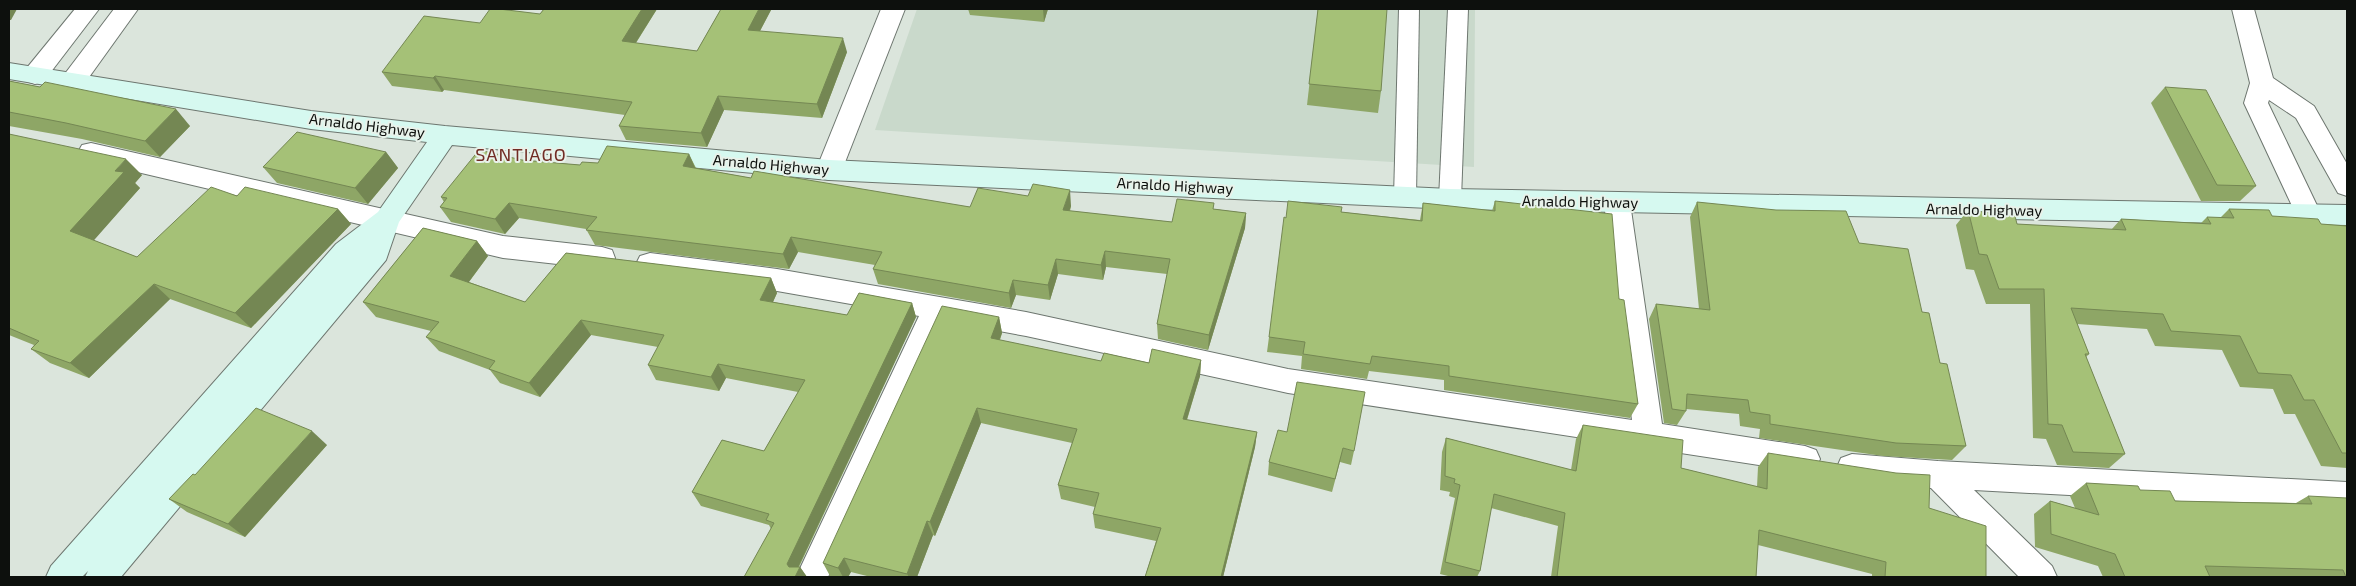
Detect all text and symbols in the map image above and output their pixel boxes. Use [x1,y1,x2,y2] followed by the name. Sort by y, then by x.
[308,109,426,141] street label: Arnaldo Highway
[475,143,567,165] district label: SANTIAGO
[712,150,830,178] street label: Arnaldo Highway
[1116,173,1234,197] street label: Arnaldo Highway
[1522,191,1638,211] street label: Arnaldo Highway
[1926,199,2042,219] street label: Arnaldo Highway

